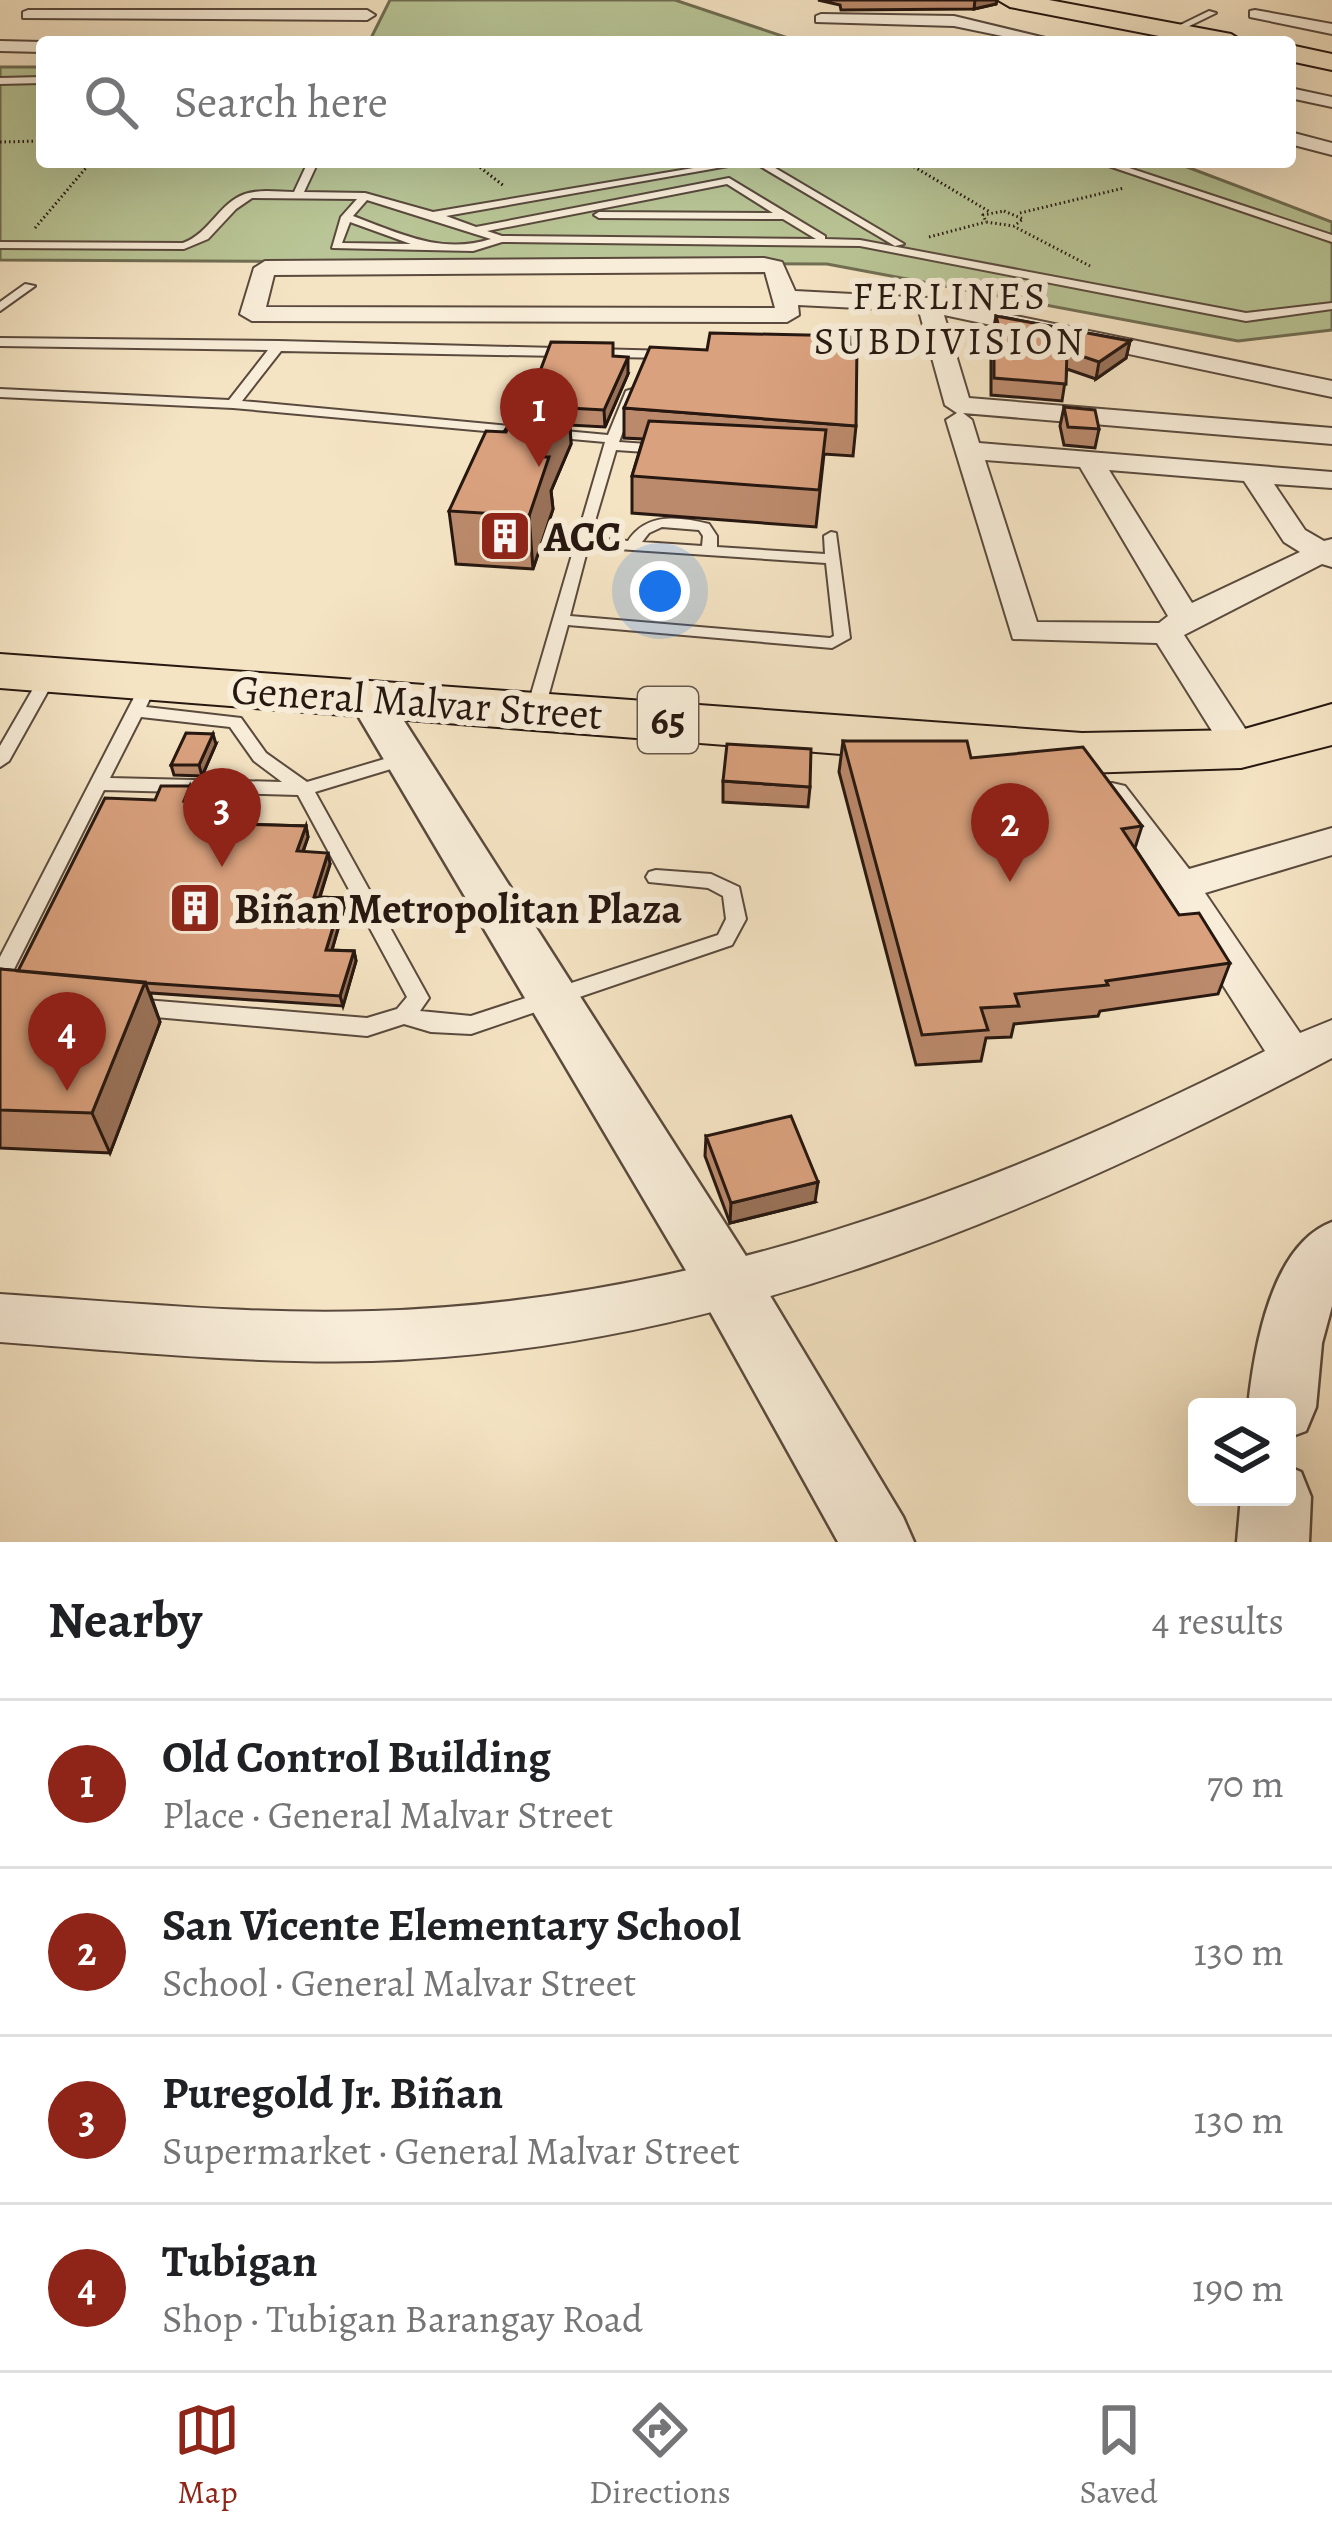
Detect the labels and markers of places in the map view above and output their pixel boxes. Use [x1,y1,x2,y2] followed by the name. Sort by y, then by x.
[500,368,578,467] pin: 1
[477,508,533,564] building icon: ACC
[543,508,621,565] place label: ACC
[183,768,261,867] pin: 3
[971,783,1049,882] pin: 2
[167,880,223,936] building icon: Biñan Metropolitan Plaza
[234,880,682,937] place label: Biñan Metropolitan Plaza
[28,992,106,1091] pin: 4

